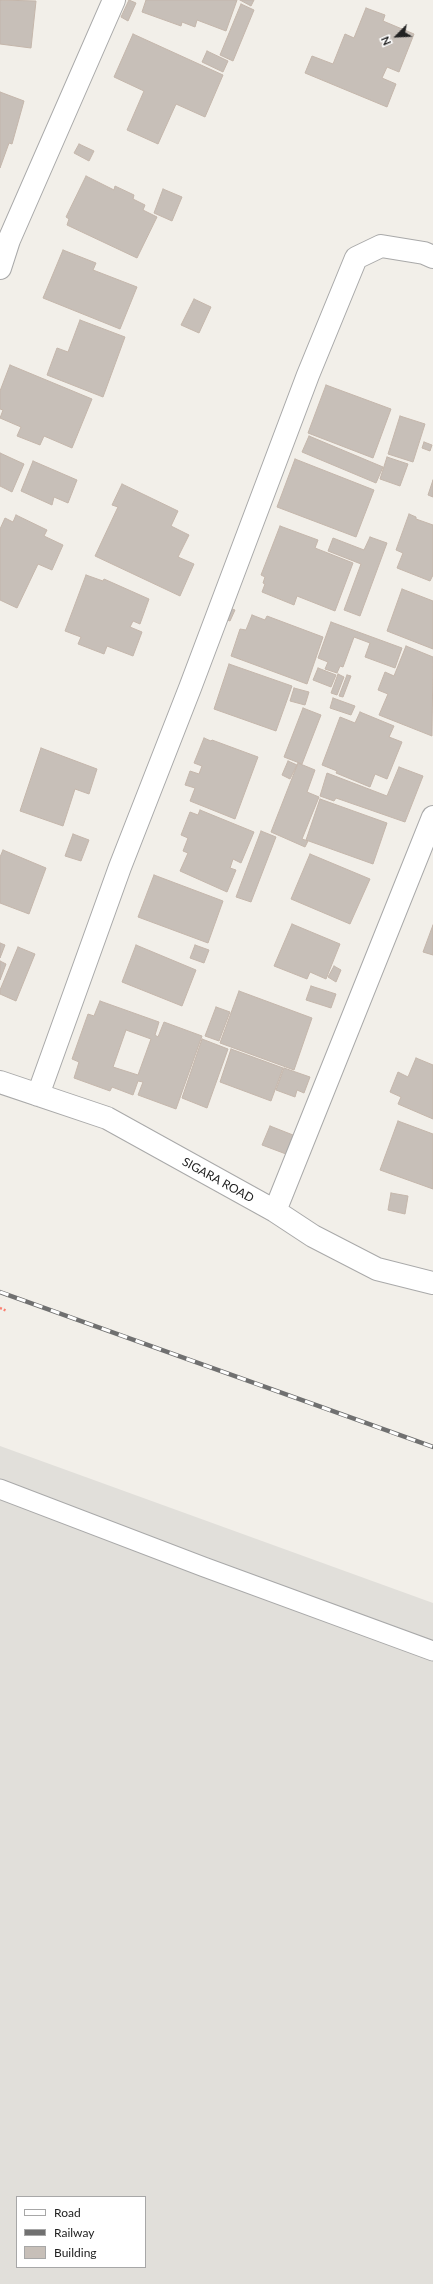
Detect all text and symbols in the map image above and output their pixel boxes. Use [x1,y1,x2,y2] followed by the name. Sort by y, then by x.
[377,16,417,56] north arrow
[378,35,393,48] text: N
[180,1154,256,1206] street label: SIGARA ROAD
[16,2196,146,2268] legend
[54,2205,81,2220] text: Road
[54,2225,94,2240] text: Railway
[54,2245,97,2260] text: Building

